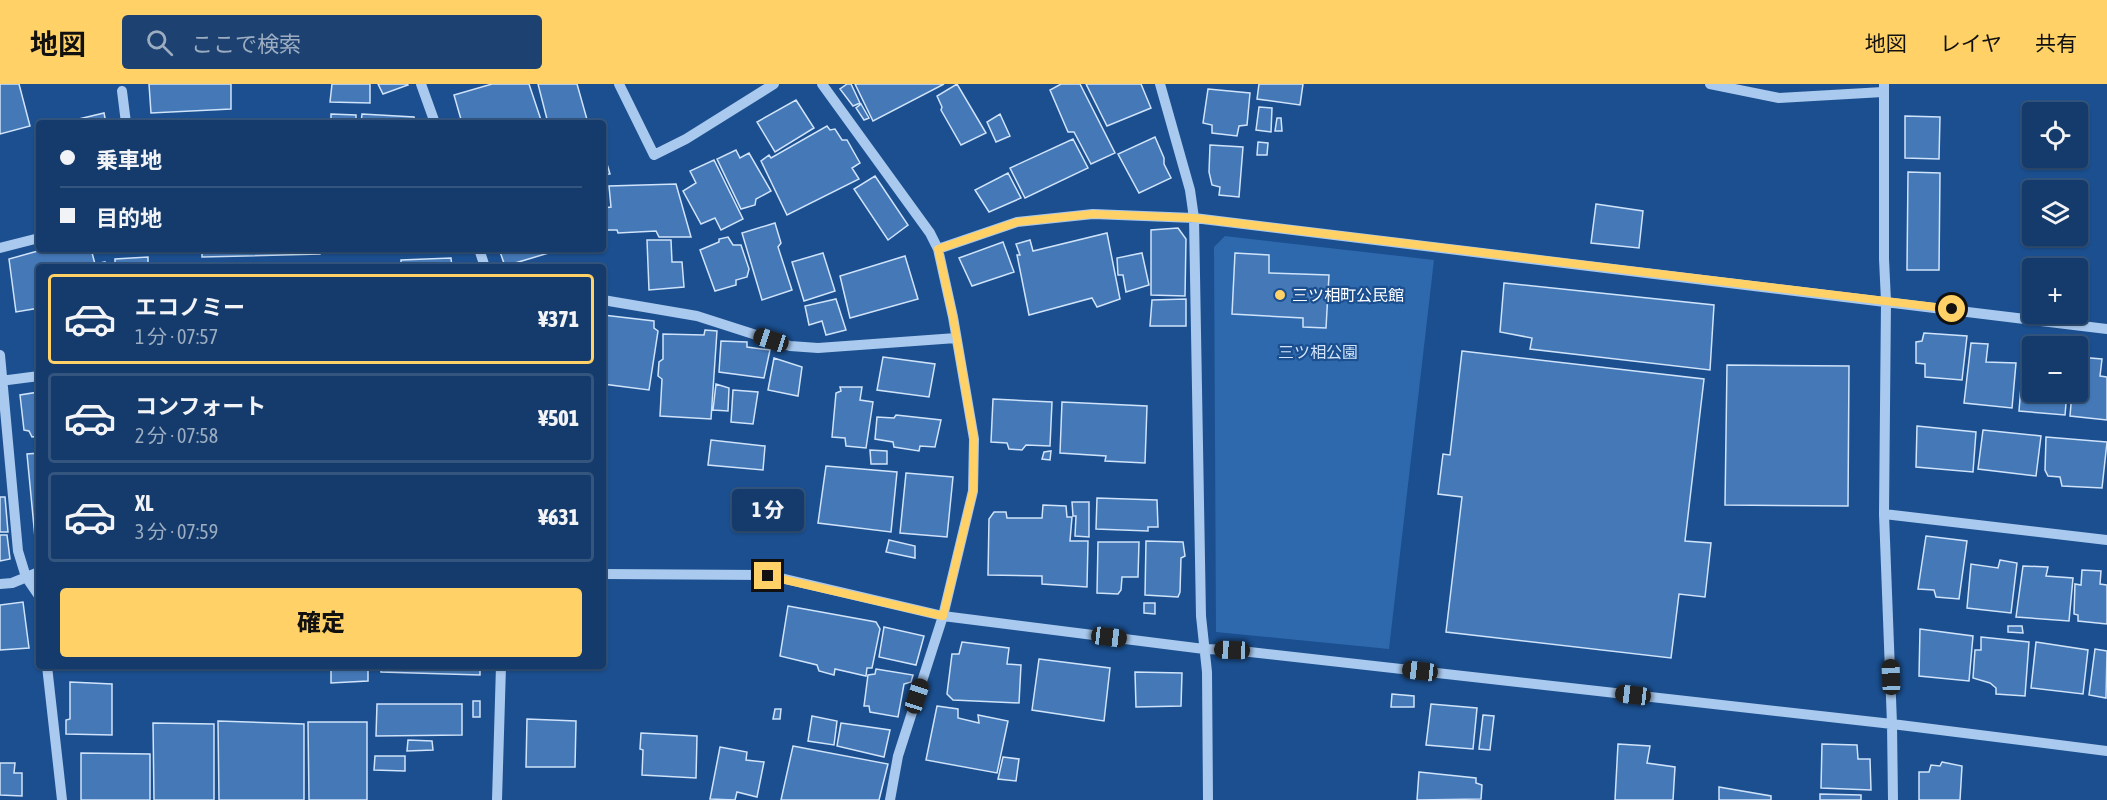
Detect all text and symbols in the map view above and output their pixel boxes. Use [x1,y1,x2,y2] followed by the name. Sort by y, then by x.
[122,15,542,69] search box
[143,26,176,59] icon: search
[30,28,86,60] text: 地図
[191,31,301,57] text: ここで検索
[1865,31,1907,55] text: 地図
[1940,31,2002,55] text: レイヤ
[2035,31,2077,55] text: 共有
[2022,102,2088,402] map controls
[2022,102,2088,168] button: locate
[96,147,162,173] text: 乗車地
[2022,180,2088,246] button: layers
[96,205,162,231] text: 目的地
[2022,258,2088,324] button: +
[1292,286,1404,304] place label: 三ツ相町公民館
[1273,288,1287,302] marker: 三ツ相町公民館
[63,292,117,346] icon: car
[135,294,245,320] text: エコノミー
[1938,295,1965,322] route start
[538,306,579,332] text: ¥371
[135,325,218,348] text: 1 分 · 07:57
[751,326,791,354] car
[2022,336,2088,402] button: −
[1278,343,1358,361] park label: 三ツ相公園
[63,391,117,445] icon: car
[135,393,266,419] text: コンフォート
[538,405,579,431] text: ¥501
[135,424,218,447] text: 2 分 · 07:58
[732,489,804,531] callout: 1 分
[63,490,117,544] icon: car
[135,490,153,516] text: XL
[752,498,784,521] text: 1 分
[538,504,579,530] text: ¥631
[135,520,218,543] text: 3 分 · 07:59
[754,562,781,589] route end
[60,588,582,657] button: 確定
[1090,626,1128,648] car
[1214,640,1250,660] car
[1881,659,1901,695] car
[1401,660,1439,682] car
[903,676,931,716] car
[1614,684,1652,706] car

